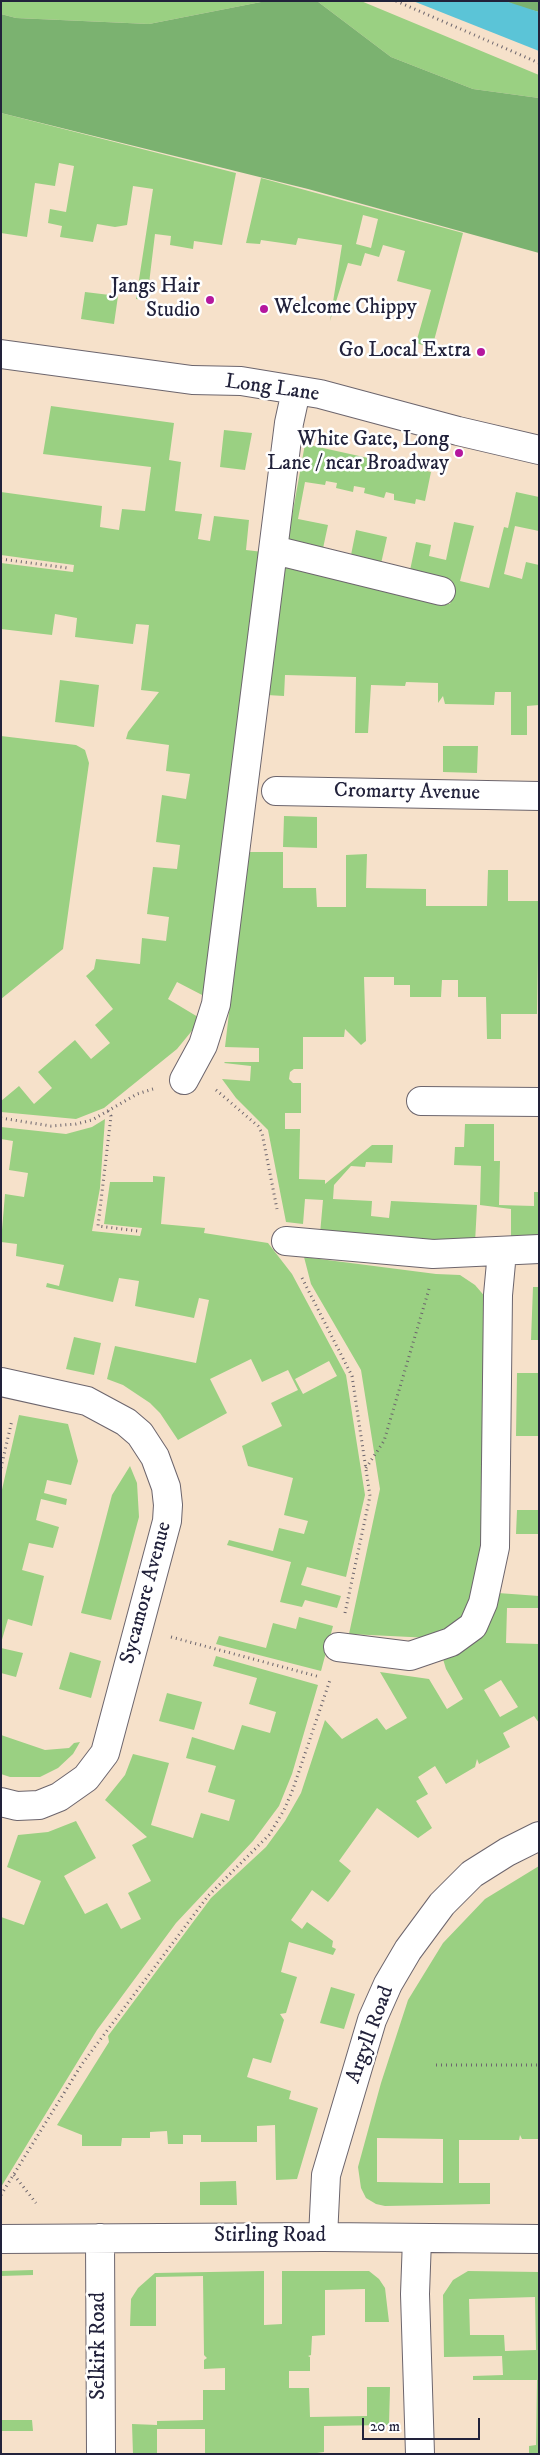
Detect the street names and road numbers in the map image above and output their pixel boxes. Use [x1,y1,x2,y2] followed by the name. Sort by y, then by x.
[223,370,321,408] street label: Long Lane
[334,779,480,807] street label: Cromarty Avenue
[116,1519,178,1667] street label: Sycamore Avenue
[342,1983,400,2087] street label: Argyll Road
[214,2224,326,2250] street label: Stirling Road
[87,2292,113,2400] street label: Selkirk Road

